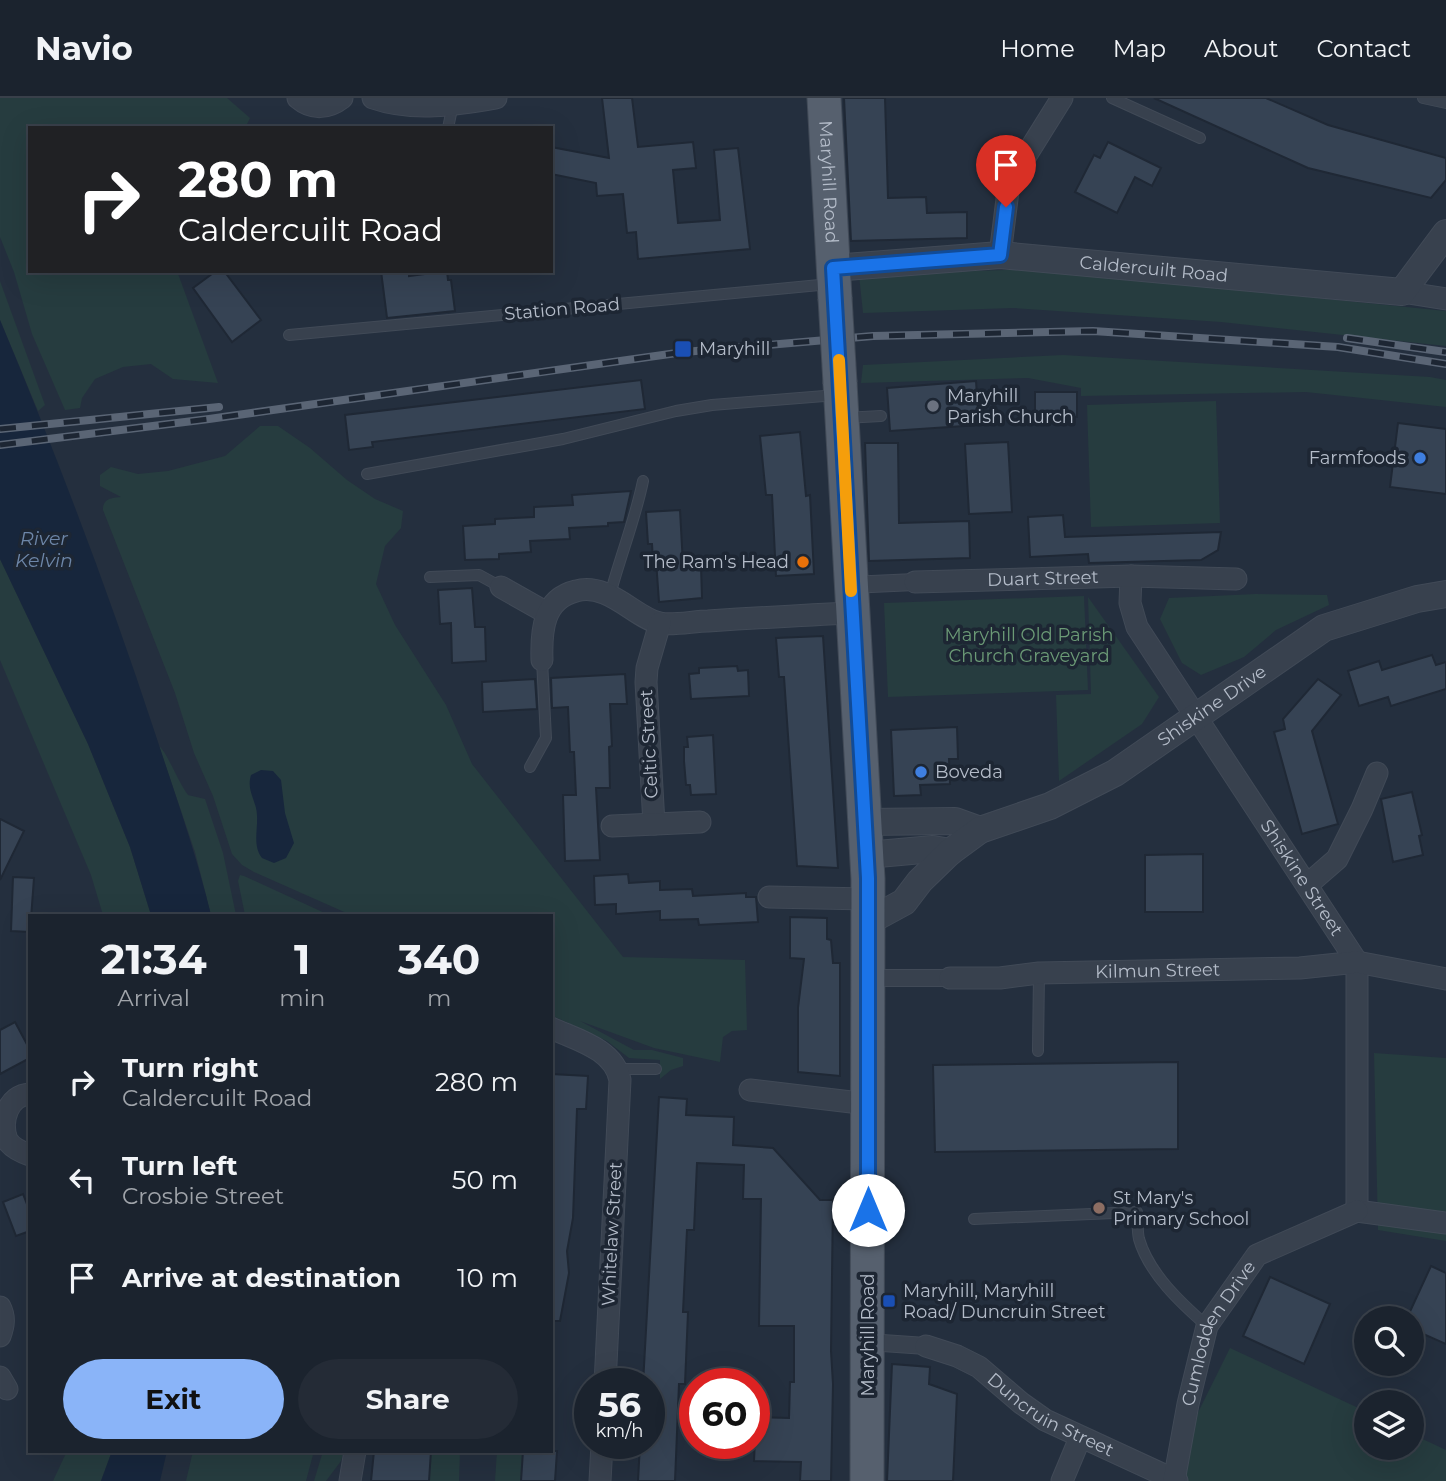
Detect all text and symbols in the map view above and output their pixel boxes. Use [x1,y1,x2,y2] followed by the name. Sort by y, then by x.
[35,28,133,68] text: Navio
[1000,34,1075,63] text: Home
[1113,34,1166,63] text: Map
[1204,34,1278,63] text: About
[1316,34,1411,63] text: Contact
[814,120,843,244] street label: Maryhill Road
[976,135,1036,207] pin
[987,146,1025,184] icon: arrive
[178,150,338,209] text: 280 m
[63,154,154,245] icon: right
[178,210,443,249] text: Caldercuilt Road
[1079,251,1229,287] street label: Caldercuilt Road
[503,293,621,325] street label: Station Road
[699,338,770,360] place label: Maryhill
[673,339,693,359] marker: Maryhill
[947,385,1074,428] place label: Maryhill Parish Church
[925,398,941,414] marker: Maryhill Parish Church
[1309,447,1406,469] place label: Farmfoods
[1412,450,1428,466] marker: Farmfoods
[15,527,73,572] water label: River Kelvin
[643,551,789,573] place label: The Ram's Head
[795,554,811,570] marker: The Ram's Head
[987,566,1099,591] street label: Duart Street
[944,624,1114,667] park label: Maryhill Old Parish Church Graveyard
[1153,660,1271,751] street label: Shiskine Drive
[635,689,663,799] street label: Celtic Street
[935,761,1003,783] place label: Boveda
[913,764,929,780] marker: Boveda
[1255,815,1348,940] street label: Shiskine Street
[101,933,207,985] text: 21:34
[294,933,311,985] text: 1
[398,933,480,985] text: 340
[1095,959,1220,983] street label: Kilmun Street
[117,984,190,1012] text: Arrival
[279,984,325,1012] text: min
[427,984,451,1012] text: m
[122,1052,258,1084] text: Turn right
[63,1063,101,1101] icon: right
[435,1066,518,1098] text: 280 m
[122,1084,312,1112] text: Caldercuilt Road
[122,1150,238,1182] text: Turn left
[63,1161,101,1199] icon: left
[597,1161,627,1307] street label: Whitelaw Street
[452,1164,518,1196] text: 50 m
[831,1173,905,1247] position arrow
[122,1182,284,1210] text: Crosbie Street
[1113,1187,1249,1230] place label: St Mary's Primary School
[1091,1200,1107,1216] marker: St Mary's Primary School
[1177,1257,1260,1408] street label: Cumlodden Drive
[63,1259,101,1297] icon: arrive
[122,1262,401,1294] text: Arrive at destination
[457,1262,518,1294] text: 10 m
[857,1273,879,1397] street label: Maryhill Road
[903,1280,1106,1323] place label: Maryhill, Maryhill Road/ Duncruin Street
[881,1293,897,1309] marker: Maryhill, Maryhill Road/ Duncruin Street
[1354,1306,1424,1460] map controls
[1354,1306,1424,1376] button: search
[63,1359,284,1439] button: Exit
[298,1359,518,1439] button: Share
[679,1368,770,1459] speed limit sign: 60
[983,1368,1117,1461] street label: Duncruin Street
[598,1383,641,1426] text: 56
[1354,1390,1424,1460] button: layers
[595,1420,644,1442] text: km/h

